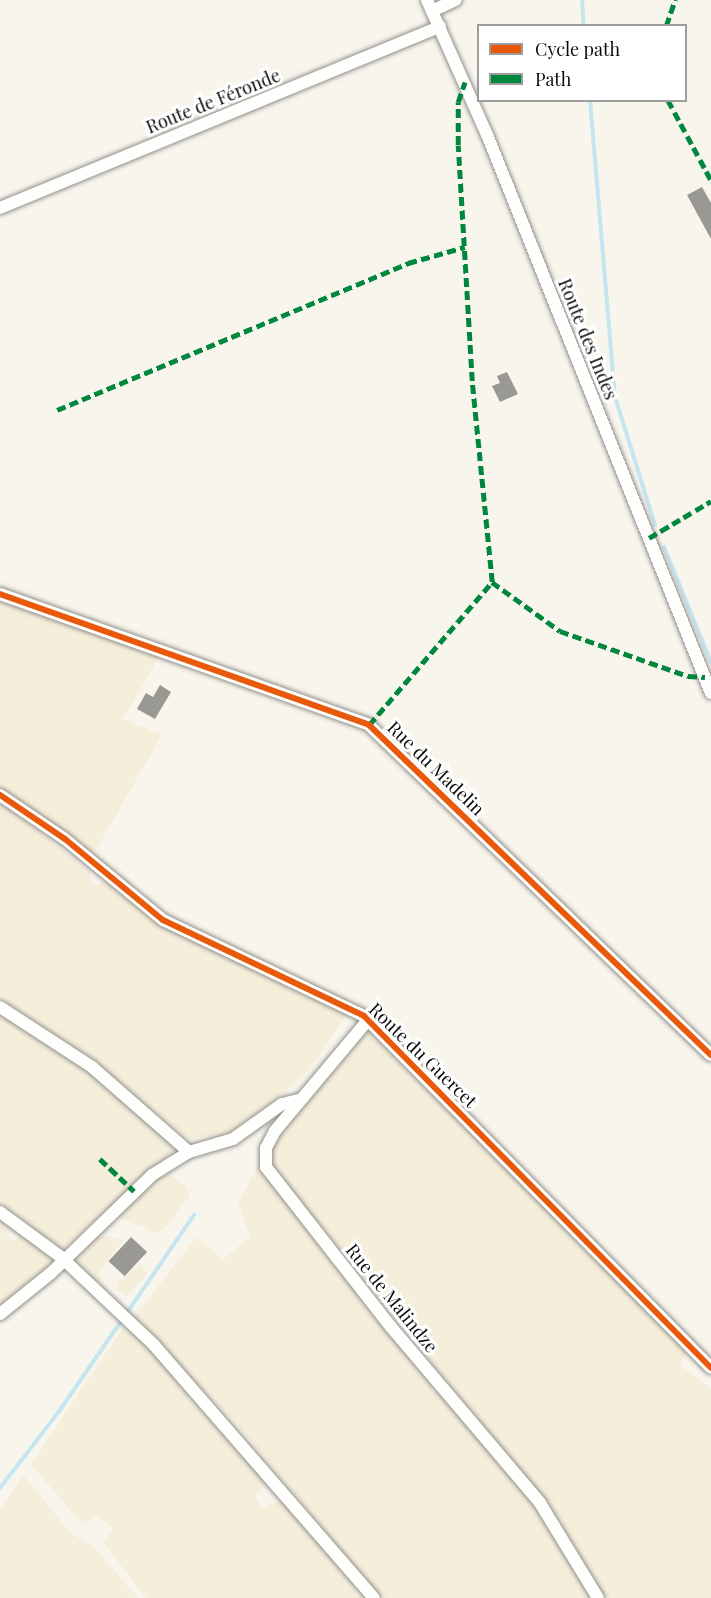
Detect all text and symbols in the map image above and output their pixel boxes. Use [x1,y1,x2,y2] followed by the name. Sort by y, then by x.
[477,24,687,102] legend
[535,37,620,61] text: Cycle path
[143,64,283,138] street label: Route de Féronde
[535,67,571,91] text: Path
[554,275,622,403] street label: Route des Indes
[383,716,489,820] street label: Rue du Madelin
[365,998,481,1112] street label: Route du Guercet
[342,1239,442,1357] street label: Rue de Malindze

